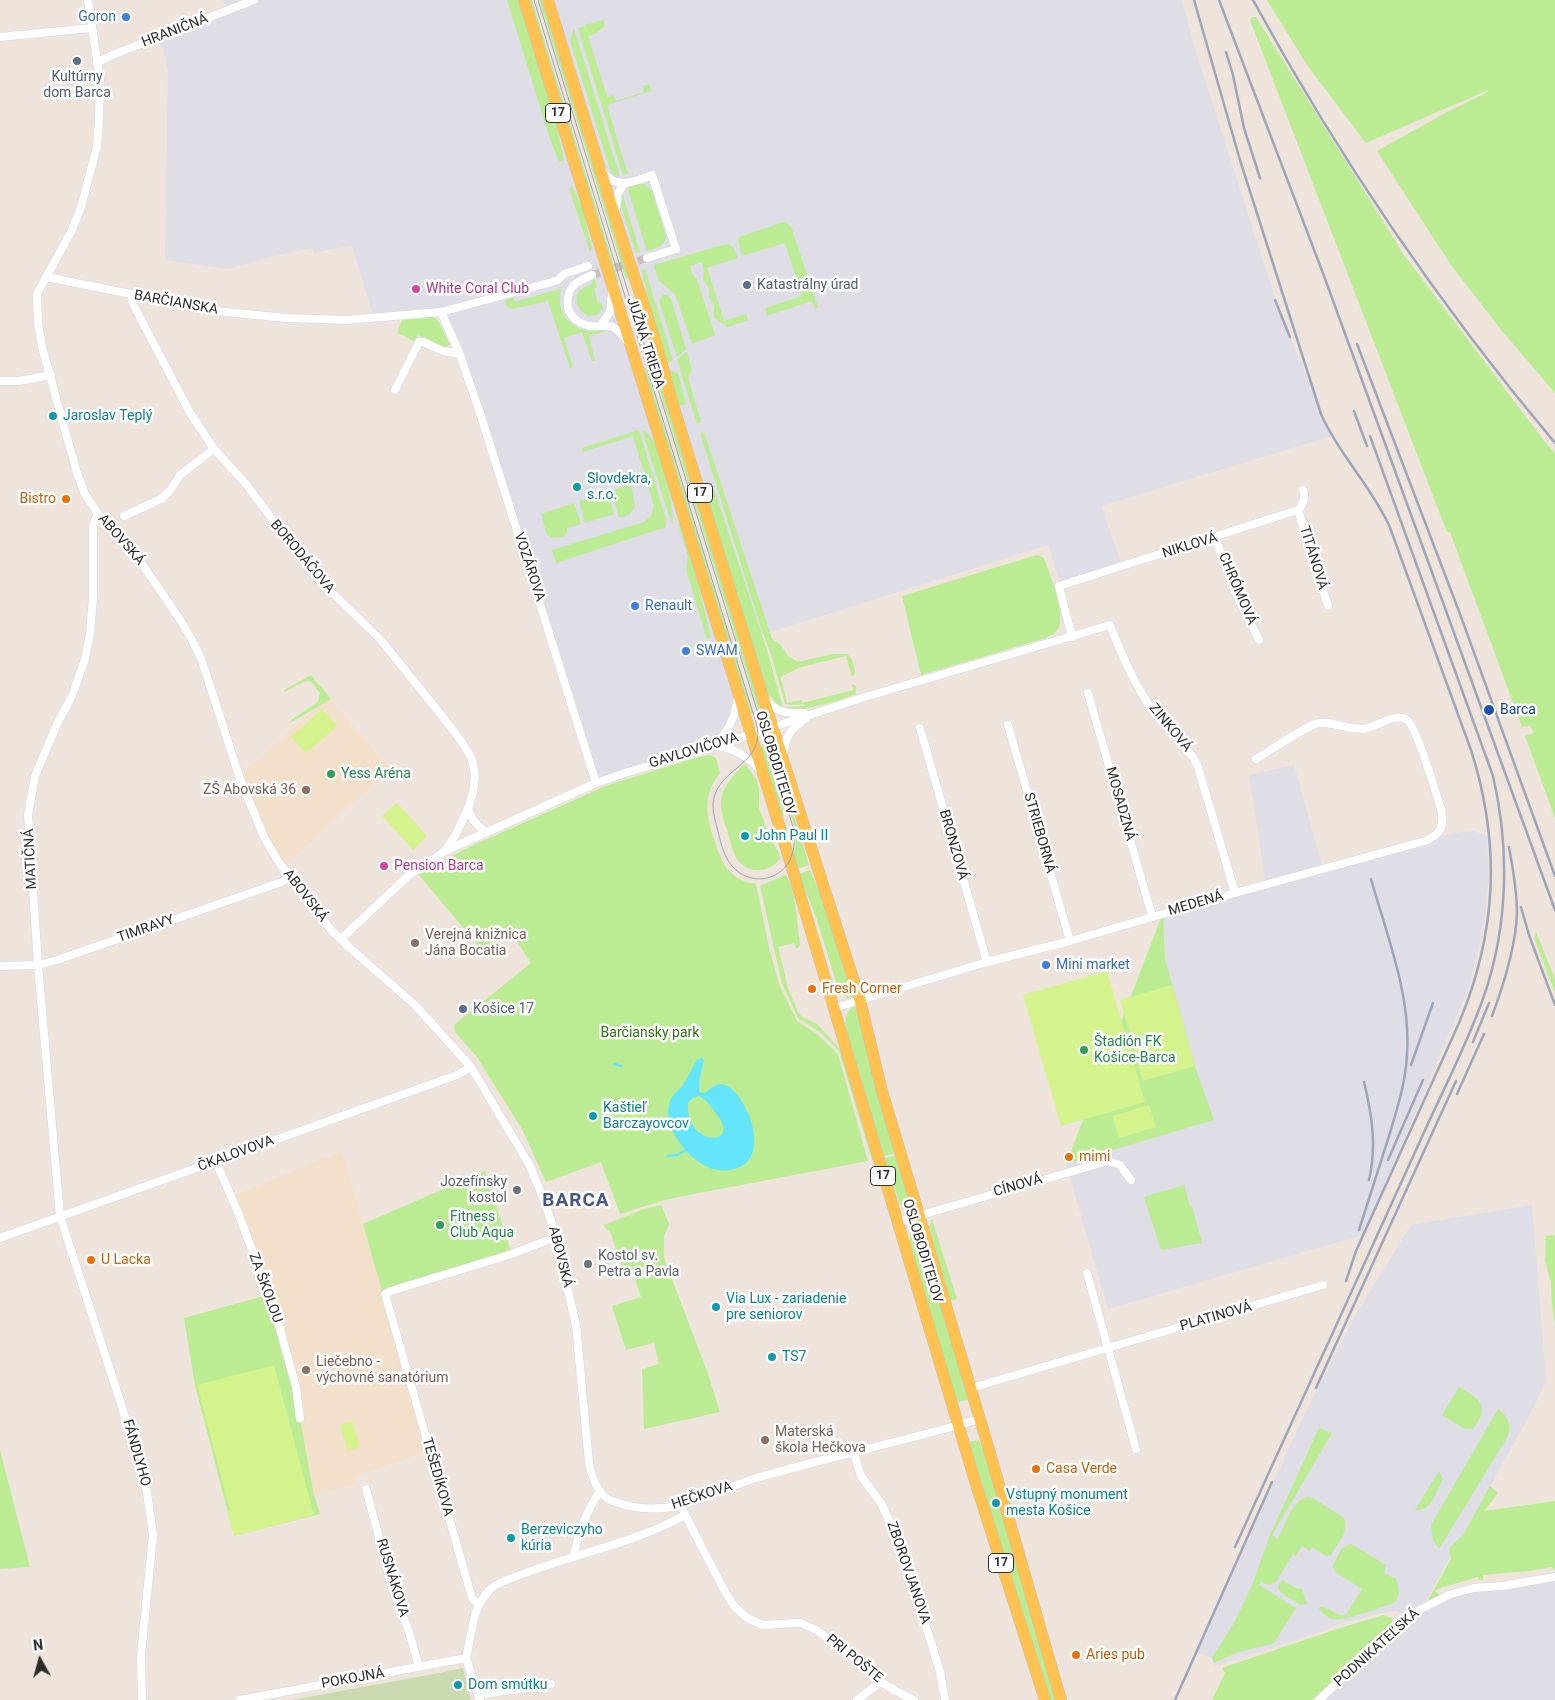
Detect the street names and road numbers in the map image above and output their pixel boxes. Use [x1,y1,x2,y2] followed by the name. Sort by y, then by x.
[139,11,211,51] street label: HRANIČNÁ
[546,104,570,122] road number: 17
[133,287,219,319] street label: BARČIANSKA
[622,295,668,391] street label: JUŽNÁ TRIEDA
[688,483,712,502] road number: 17
[94,511,148,569] street label: ABOVSKÁ
[266,517,338,597] street label: BORODÁČOVA
[1295,524,1331,592] street label: TITÁNOVÁ
[510,530,548,604] street label: VOZÁROVA
[1160,530,1220,562] street label: NIKLOVÁ
[1214,550,1260,628] street label: CHRÓMOVÁ
[1145,700,1195,756] street label: ZINKOVÁ
[751,709,799,817] street label: OSLOBODITEĽOV
[647,729,741,773] street label: GAVLOVIČOVA
[1101,765,1139,843] street label: MOSADZNÁ
[1019,791,1059,875] street label: STRIEBORNÁ
[935,808,971,882] street label: BRONZOVÁ
[21,828,41,890] street label: MATIČNÁ
[279,866,331,926] street label: ABOVSKÁ
[1166,888,1226,920] street label: MEDENÁ
[115,911,177,947] street label: TIMRAVY
[196,1133,276,1175] street label: ČKALOVOVA
[870,1166,896,1186] road number: 17
[992,1171,1044,1201] street label: CÍNOVÁ
[898,1197,946,1305] street label: OSLOBODITEĽOV
[544,1225,576,1289] street label: ABOVSKÁ
[245,1251,285,1325] street label: ZA ŠKOLOU
[1178,1299,1254,1335] street label: PLATINOVÁ
[118,1418,154,1488] street label: FÁNDLYHO
[418,1436,456,1518] street label: TEŠEDÍKOVA
[670,1478,734,1514] street label: HEČKOVA
[883,1519,933,1627] street label: ZBOROVJANOVA
[372,1537,412,1619] street label: RUSNÁKOVA
[988,1554,1014,1572] road number: 17
[1331,1605,1423,1691] street label: PODNIKATEĽSKÁ
[822,1631,886,1687] street label: PRI POŠTE
[320,1665,386,1693] street label: POKOJNÁ

